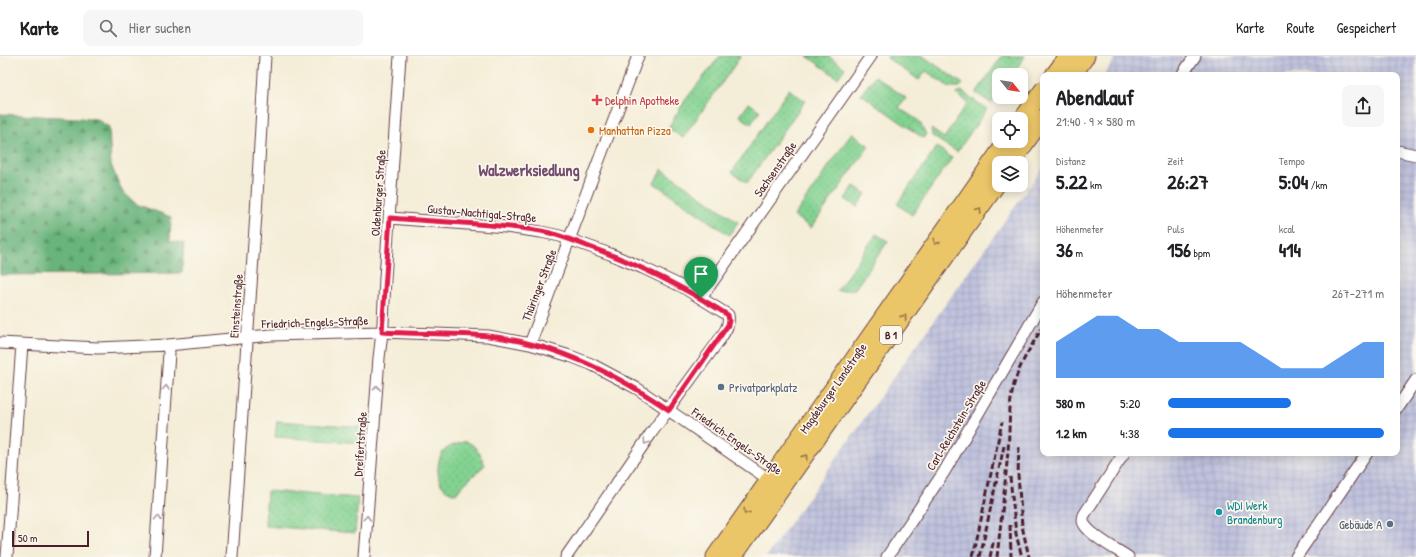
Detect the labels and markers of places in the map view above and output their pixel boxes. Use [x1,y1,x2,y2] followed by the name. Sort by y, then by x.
[605,92,679,109] place label: Delphin Apotheke
[592,95,602,105] marker: Delphin Apotheke
[599,122,671,139] place label: Manhattan Pizza
[586,125,596,135] marker: Manhattan Pizza
[684,257,718,298] pin
[729,379,797,396] place label: Privatparkplatz
[716,382,726,392] marker: Privatparkplatz
[1227,497,1282,528] place label: WDI Werk Brandenburg
[1214,507,1224,517] marker: WDI Werk Brandenburg
[1339,516,1382,533] place label: Gebäude A
[1385,519,1395,529] marker: Gebäude A

